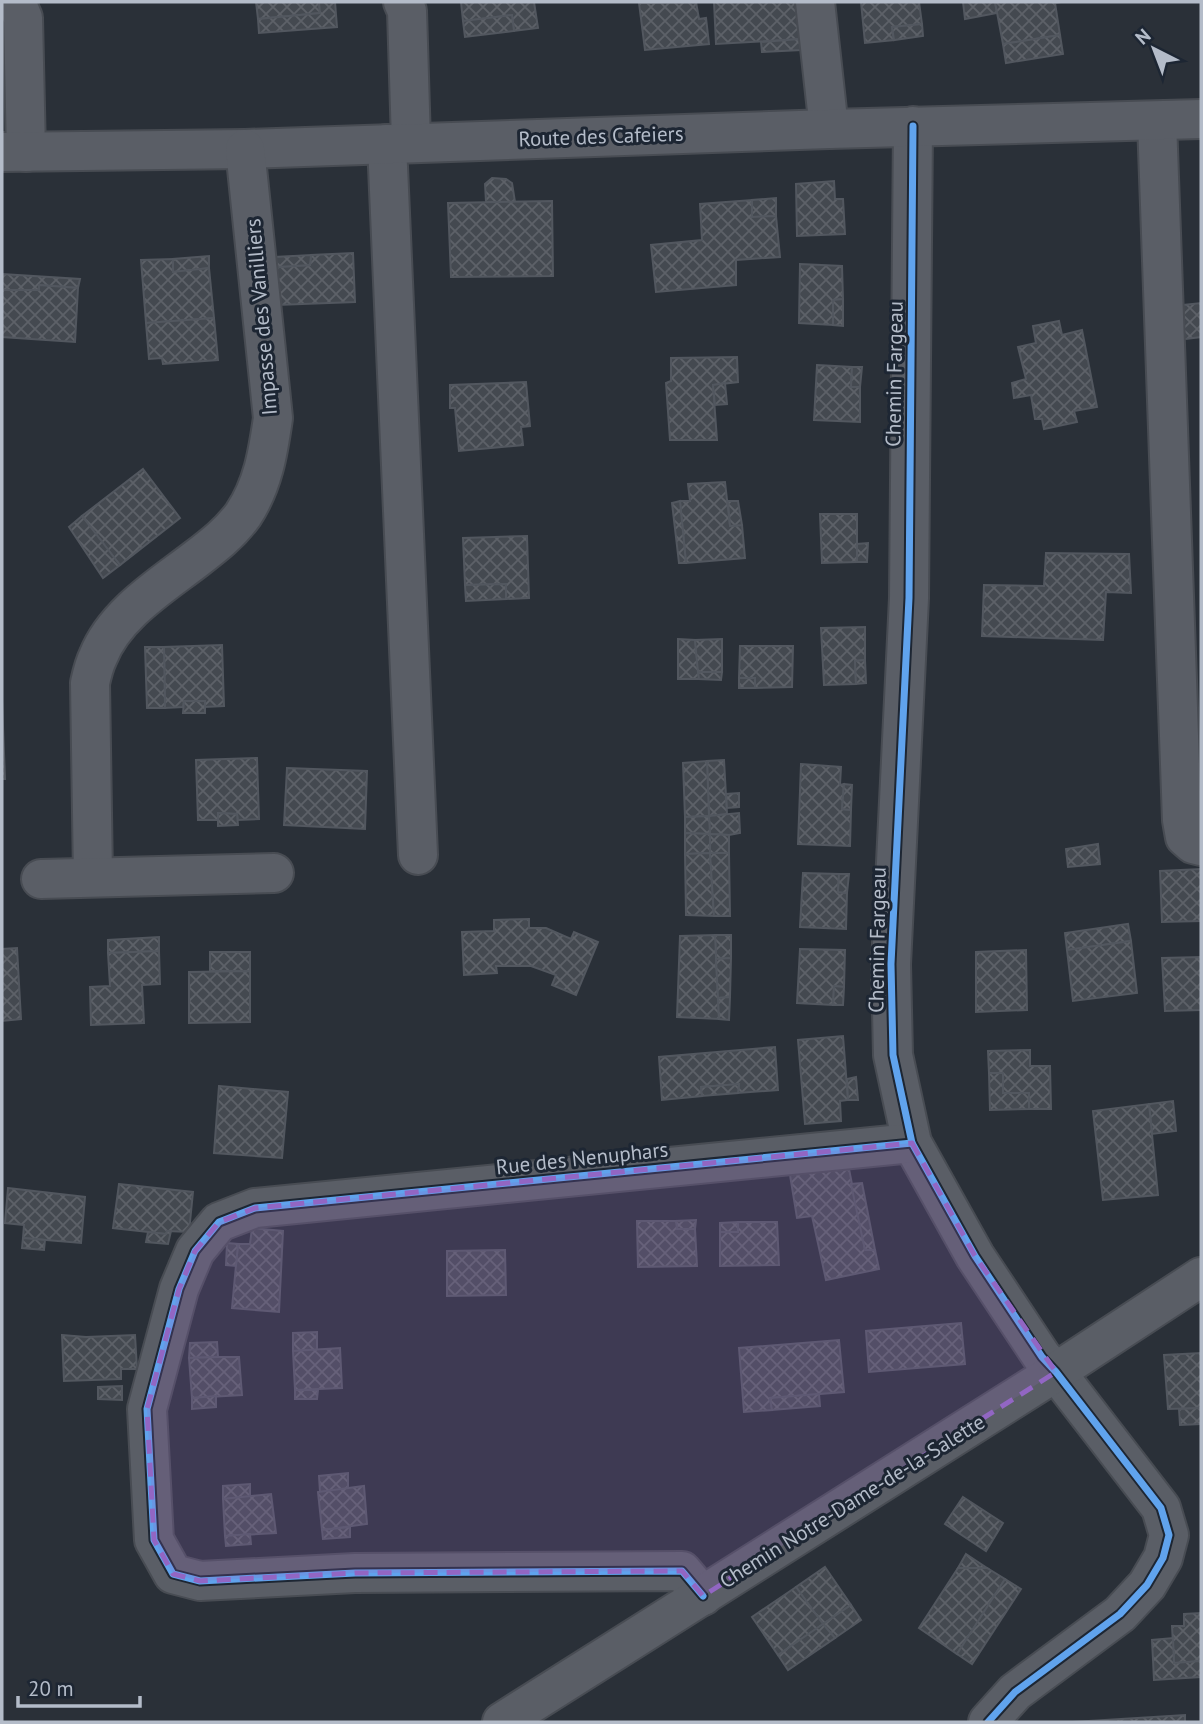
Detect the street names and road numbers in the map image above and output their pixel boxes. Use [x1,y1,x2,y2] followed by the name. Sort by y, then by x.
[518,120,684,152] street label: Route des Cafeiers
[239,217,283,417] street label: Impasse des Vanilliers
[879,301,909,447] street label: Chemin Fargeau
[862,867,892,1013] street label: Chemin Fargeau
[494,1136,670,1180] street label: Rue des Nenuphars
[714,1408,990,1594] street label: Chemin Notre-Dame-de-la-Salette

